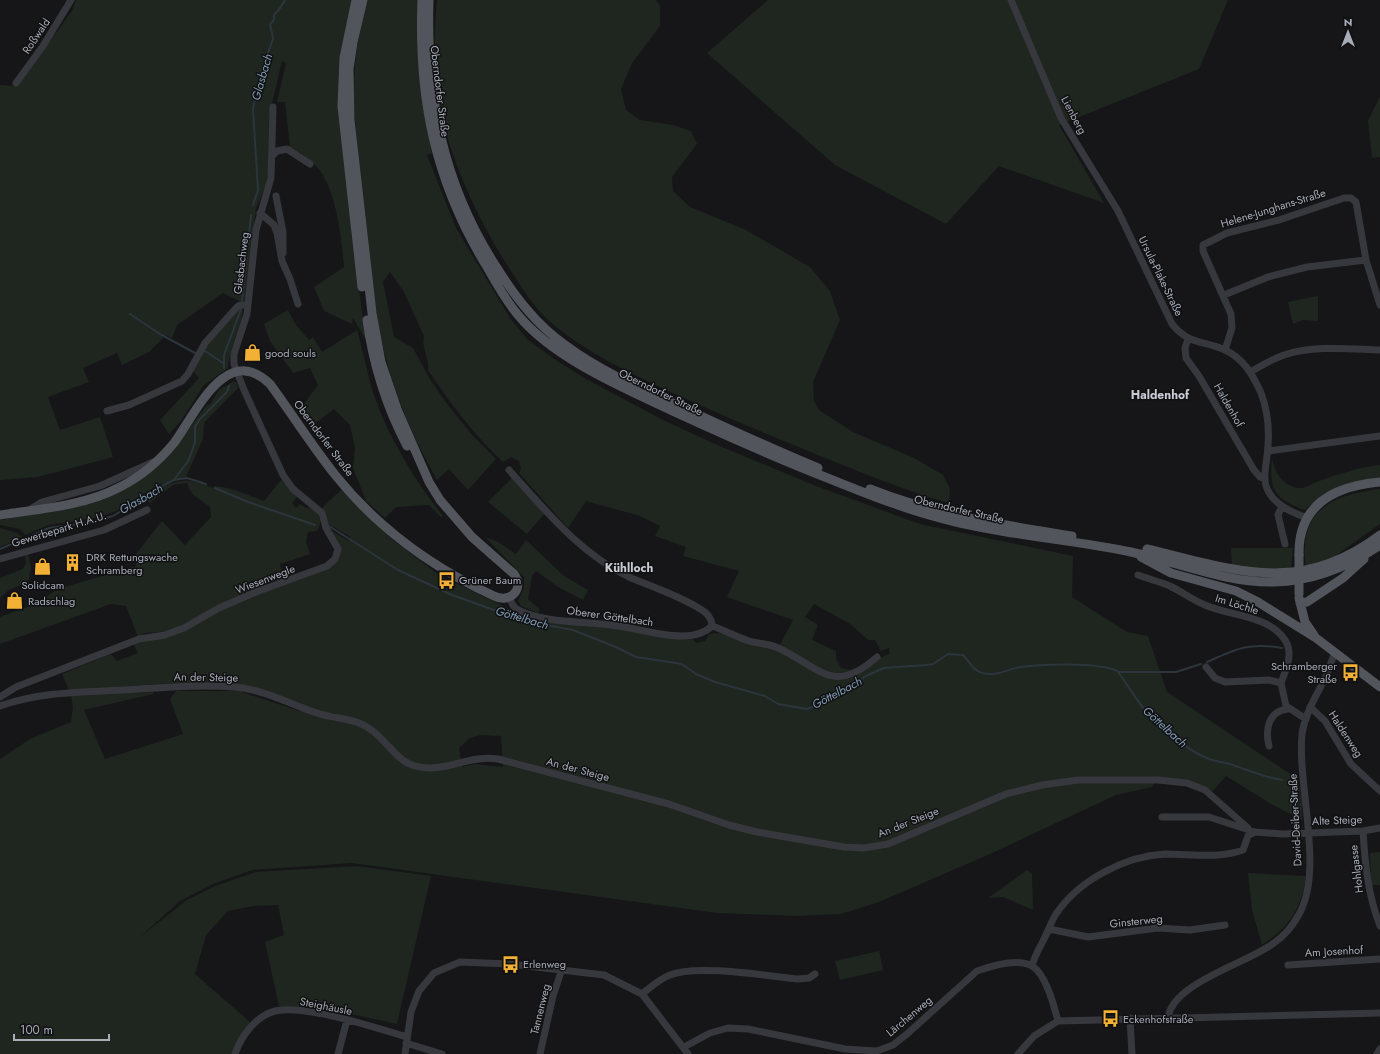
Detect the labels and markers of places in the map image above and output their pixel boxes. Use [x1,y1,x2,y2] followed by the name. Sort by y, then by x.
[242,343,262,363] shop icon: good souls
[265,345,317,361] place label: good souls
[86,549,178,578] place label: DRK Rettungswache Schramberg
[63,553,83,573] building icon: DRK Rettungswache Schramberg
[33,557,53,577] shop icon: Solidcam
[436,570,456,590] bus stop icon: Grüner Baum
[459,572,521,588] place label: Grüner Baum
[22,577,64,593] place label: Solidcam
[5,591,25,611] shop icon: Radschlag
[28,593,75,609] place label: Radschlag
[1271,658,1337,687] place label: Schramberger Straße
[1340,662,1360,682] bus stop icon: Schramberger Straße
[500,954,520,974] bus stop icon: Erlenweg
[523,956,566,972] place label: Erlenweg
[1100,1009,1120,1029] bus stop icon: Eckenhofstraße
[1123,1011,1194,1027] place label: Eckenhofstraße

